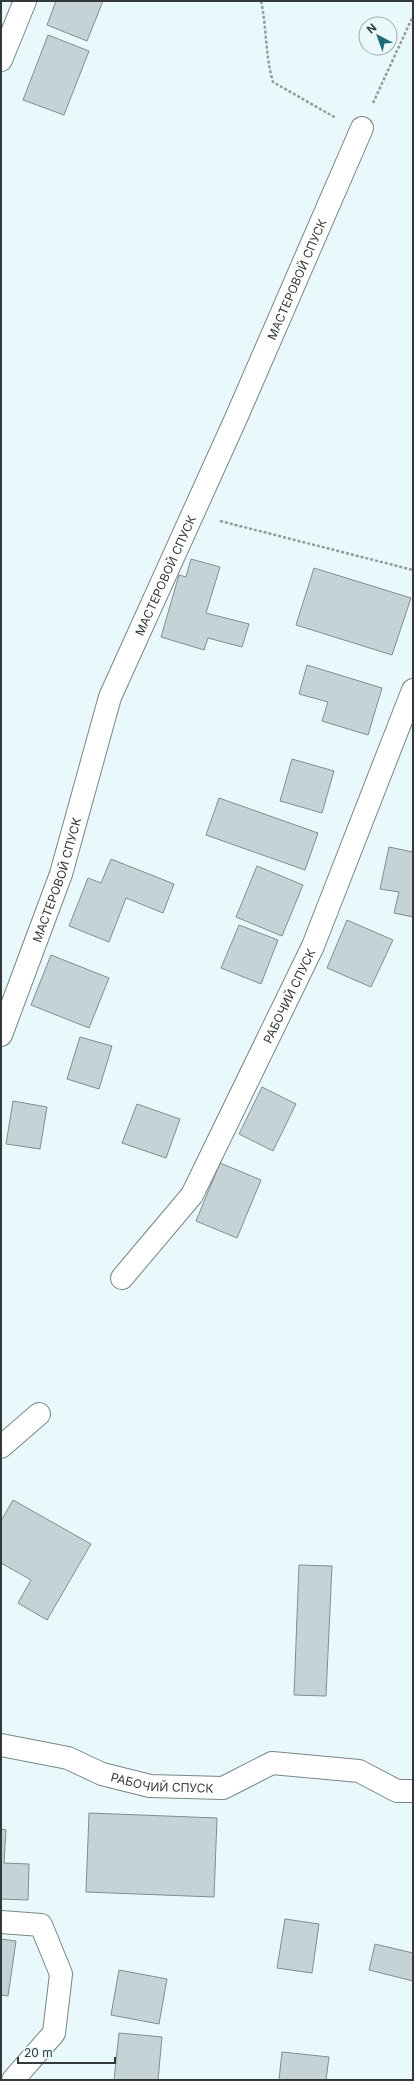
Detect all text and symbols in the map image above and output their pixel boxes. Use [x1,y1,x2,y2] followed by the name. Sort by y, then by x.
[358,16,398,56] north arrow
[364,20,379,36] text: N
[264,216,329,342] street label: МАСТЕРОВОЙ СПУСК
[131,513,199,638] street label: МАСТЕРОВОЙ СПУСК
[29,816,84,944] street label: МАСТЕРОВОЙ СПУСК
[259,946,318,1046] street label: РАБОЧИЙ СПУСК
[109,1769,214,1795] street label: РАБОЧИЙ СПУСК
[18,2039,115,2065] scale bar
[24,2045,53,2060] text: 20 m

